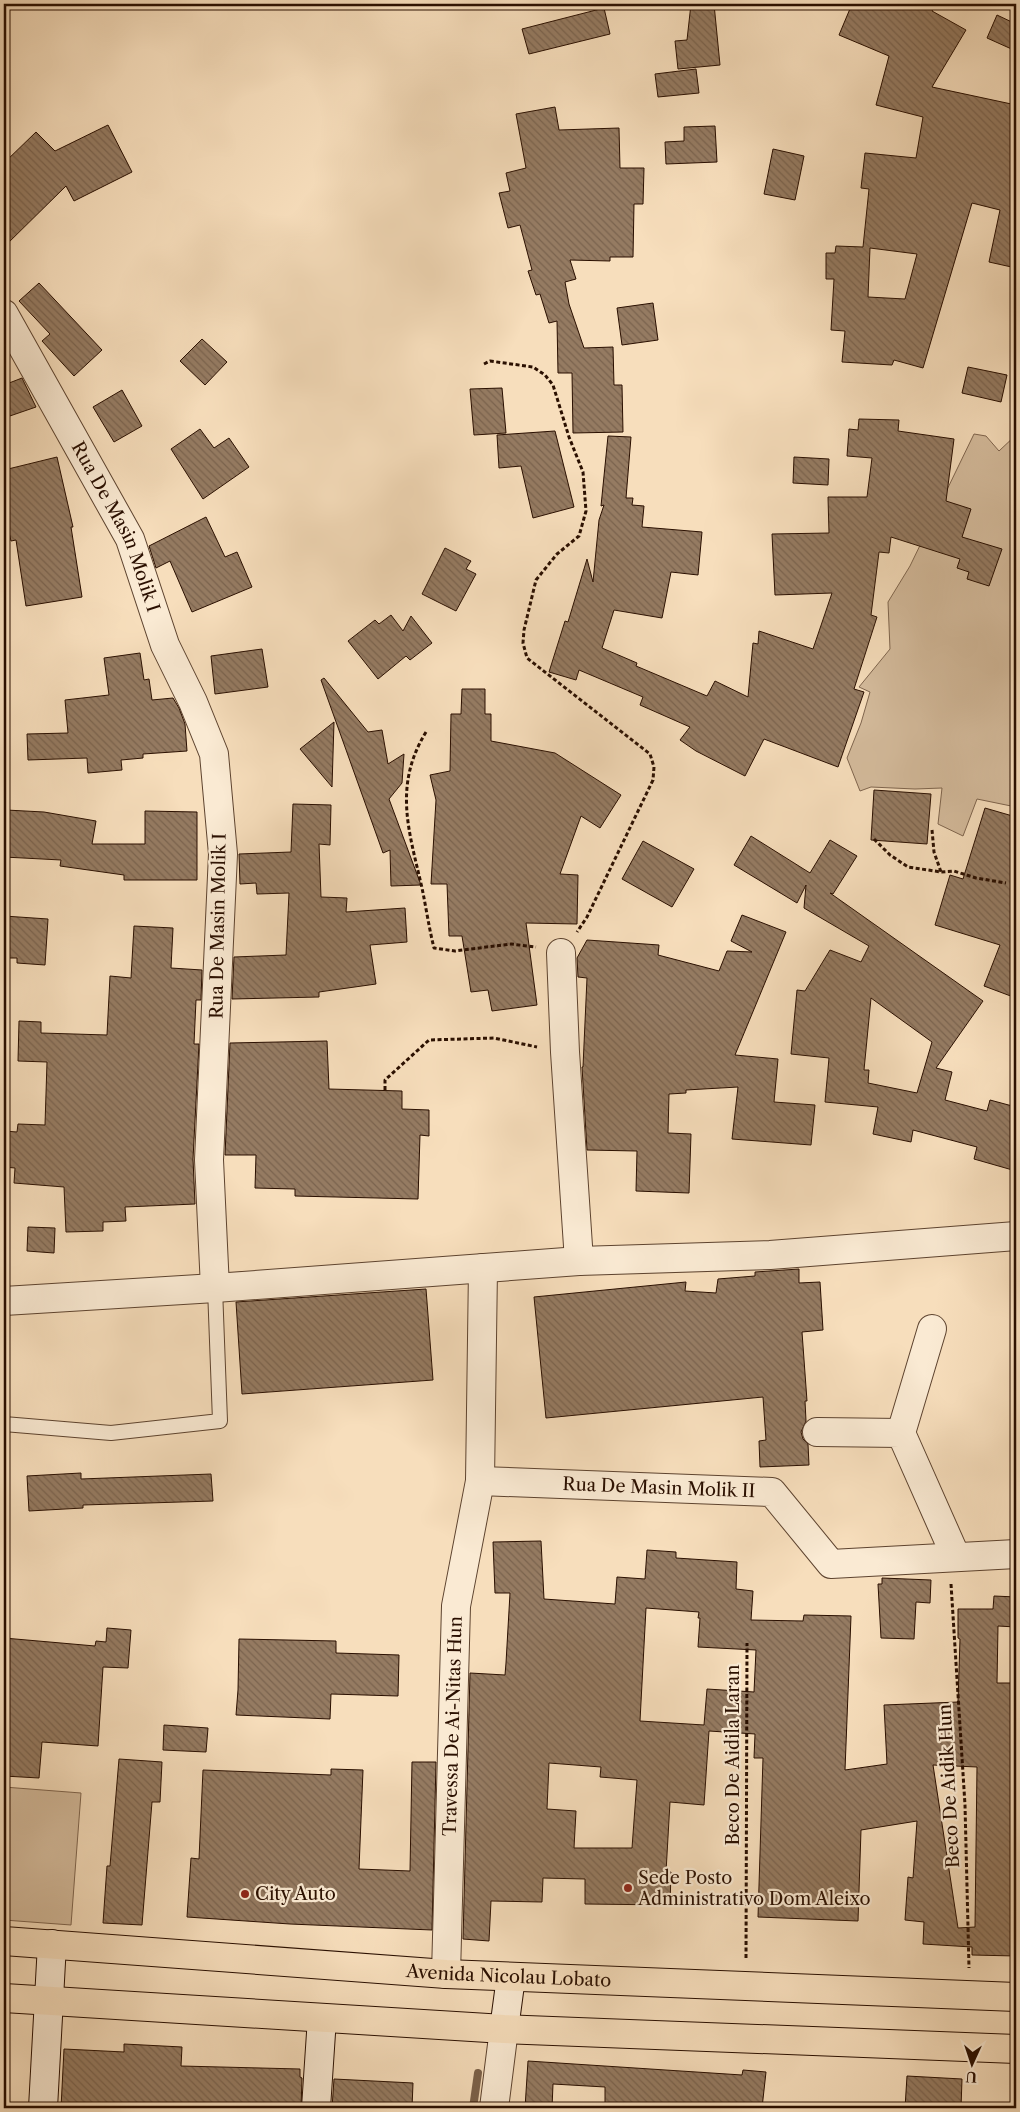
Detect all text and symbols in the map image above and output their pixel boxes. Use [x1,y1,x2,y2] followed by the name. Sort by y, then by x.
[67,438,164,615] street label: Rua De Masin Molik I
[205,833,231,1019] street label: Rua De Masin Molik I
[562,1473,756,1502] street label: Rua De Masin Molik II
[439,1616,467,1836] street label: Travessa De Ai-Nitas Hun
[722,1665,744,1845] street label: Beco De Aidila Laran
[934,1703,964,1869] street label: Beco De Aidik Hun
[637,1867,871,1910] place label: Sede Posto Administrativo Dom Aleixo
[622,1882,634,1894] marker: Sede Posto Administrativo Dom Aleixo
[255,1883,336,1905] place label: City Auto
[239,1888,251,1900] marker: City Auto
[404,1960,612,1992] street label: Avenida Nicolau Lobato
[948,2040,998,2090] north arrow
[965,2068,977,2086] text: U

